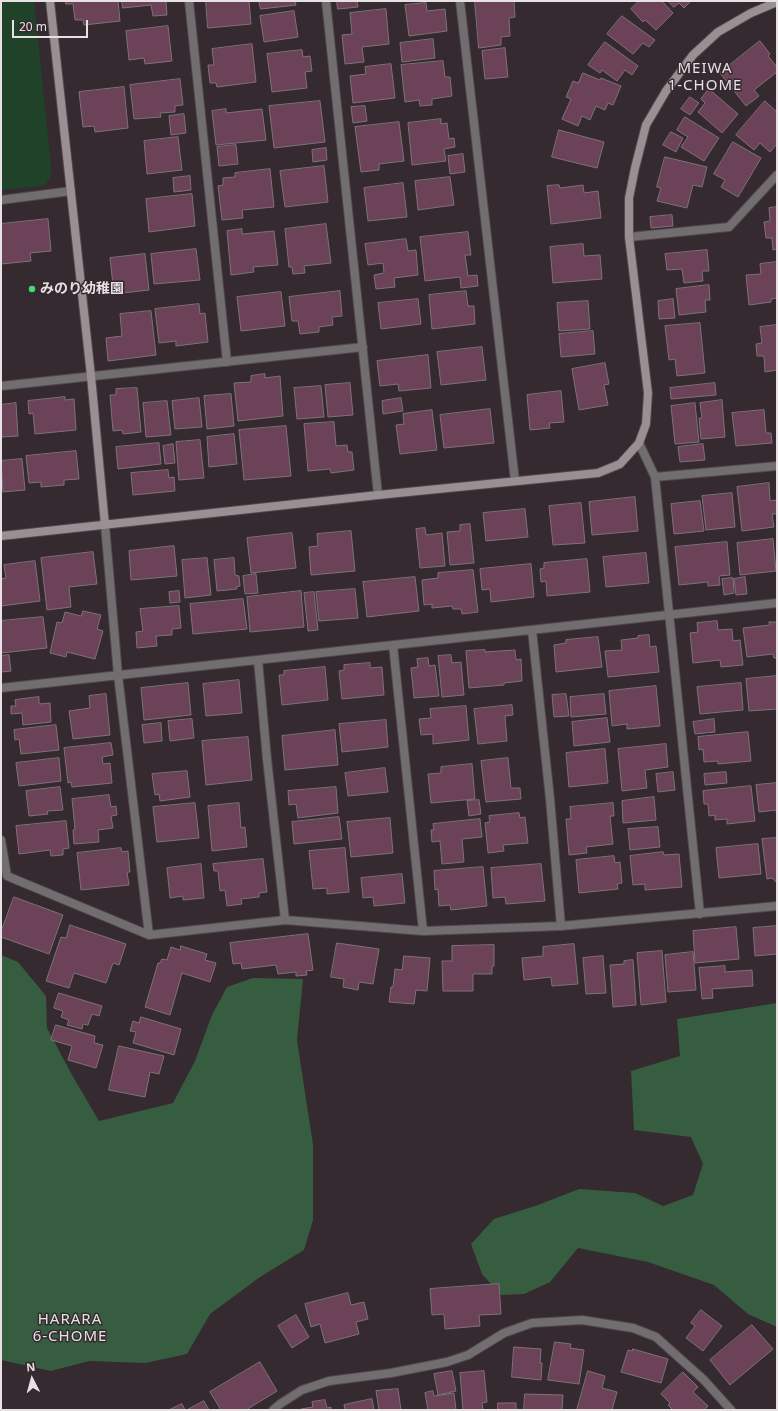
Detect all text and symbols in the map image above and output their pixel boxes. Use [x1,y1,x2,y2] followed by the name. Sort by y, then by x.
[14,12,90,38] scale bar
[19,18,47,35] text: 20 m
[668,60,742,95] district label: MEIWA 1-CHOME
[40,281,124,297] place label: みのり幼稚園
[27,284,37,294] marker: みのり幼稚園
[33,1311,107,1346] district label: HARARA 6-CHOME
[12,1359,52,1399] north arrow
[25,1359,36,1374] text: N

